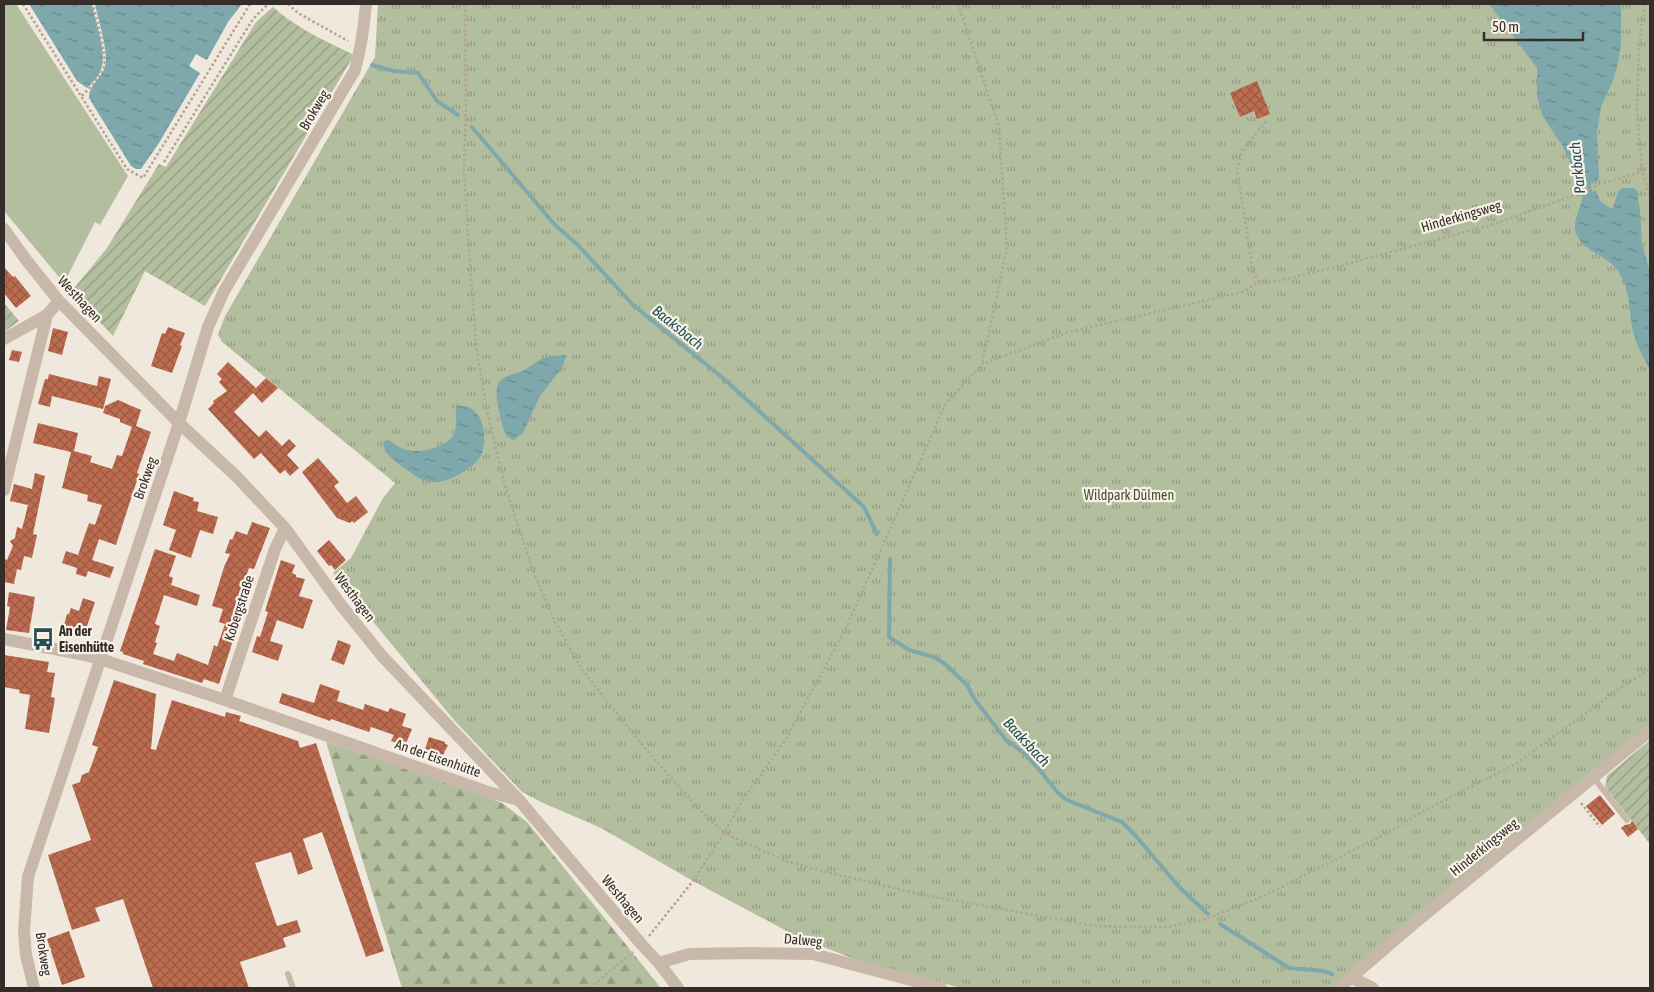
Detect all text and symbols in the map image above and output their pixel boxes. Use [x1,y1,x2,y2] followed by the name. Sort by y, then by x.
[1484,10,1583,42] scale bar
[1492,18,1519,35] text: 50 m
[296,87,332,133] street label: Brokweg
[1566,141,1588,195] water label: Parkbach
[1419,197,1503,235] street label: Hinderkingsweg
[55,273,105,325] street label: Westhagen
[649,302,707,352] water label: Baaksbach
[130,455,160,501] street label: Brokweg
[1084,487,1174,503] park label: Wildpark Dülmen
[331,569,379,625] street label: Westhagen
[221,573,257,643] street label: Kobergstraße
[58,623,114,655] place label: An der Eisenhütte
[30,626,56,652] bus stop icon: An der Eisenhütte
[1000,714,1054,770] water label: Baaksbach
[393,736,483,780] street label: An der Eisenhütte
[1447,815,1521,879] street label: Hinderkingsweg
[598,872,648,926] street label: Westhagen
[783,930,823,950] street label: Dalweg
[33,931,55,977] street label: Brokweg

